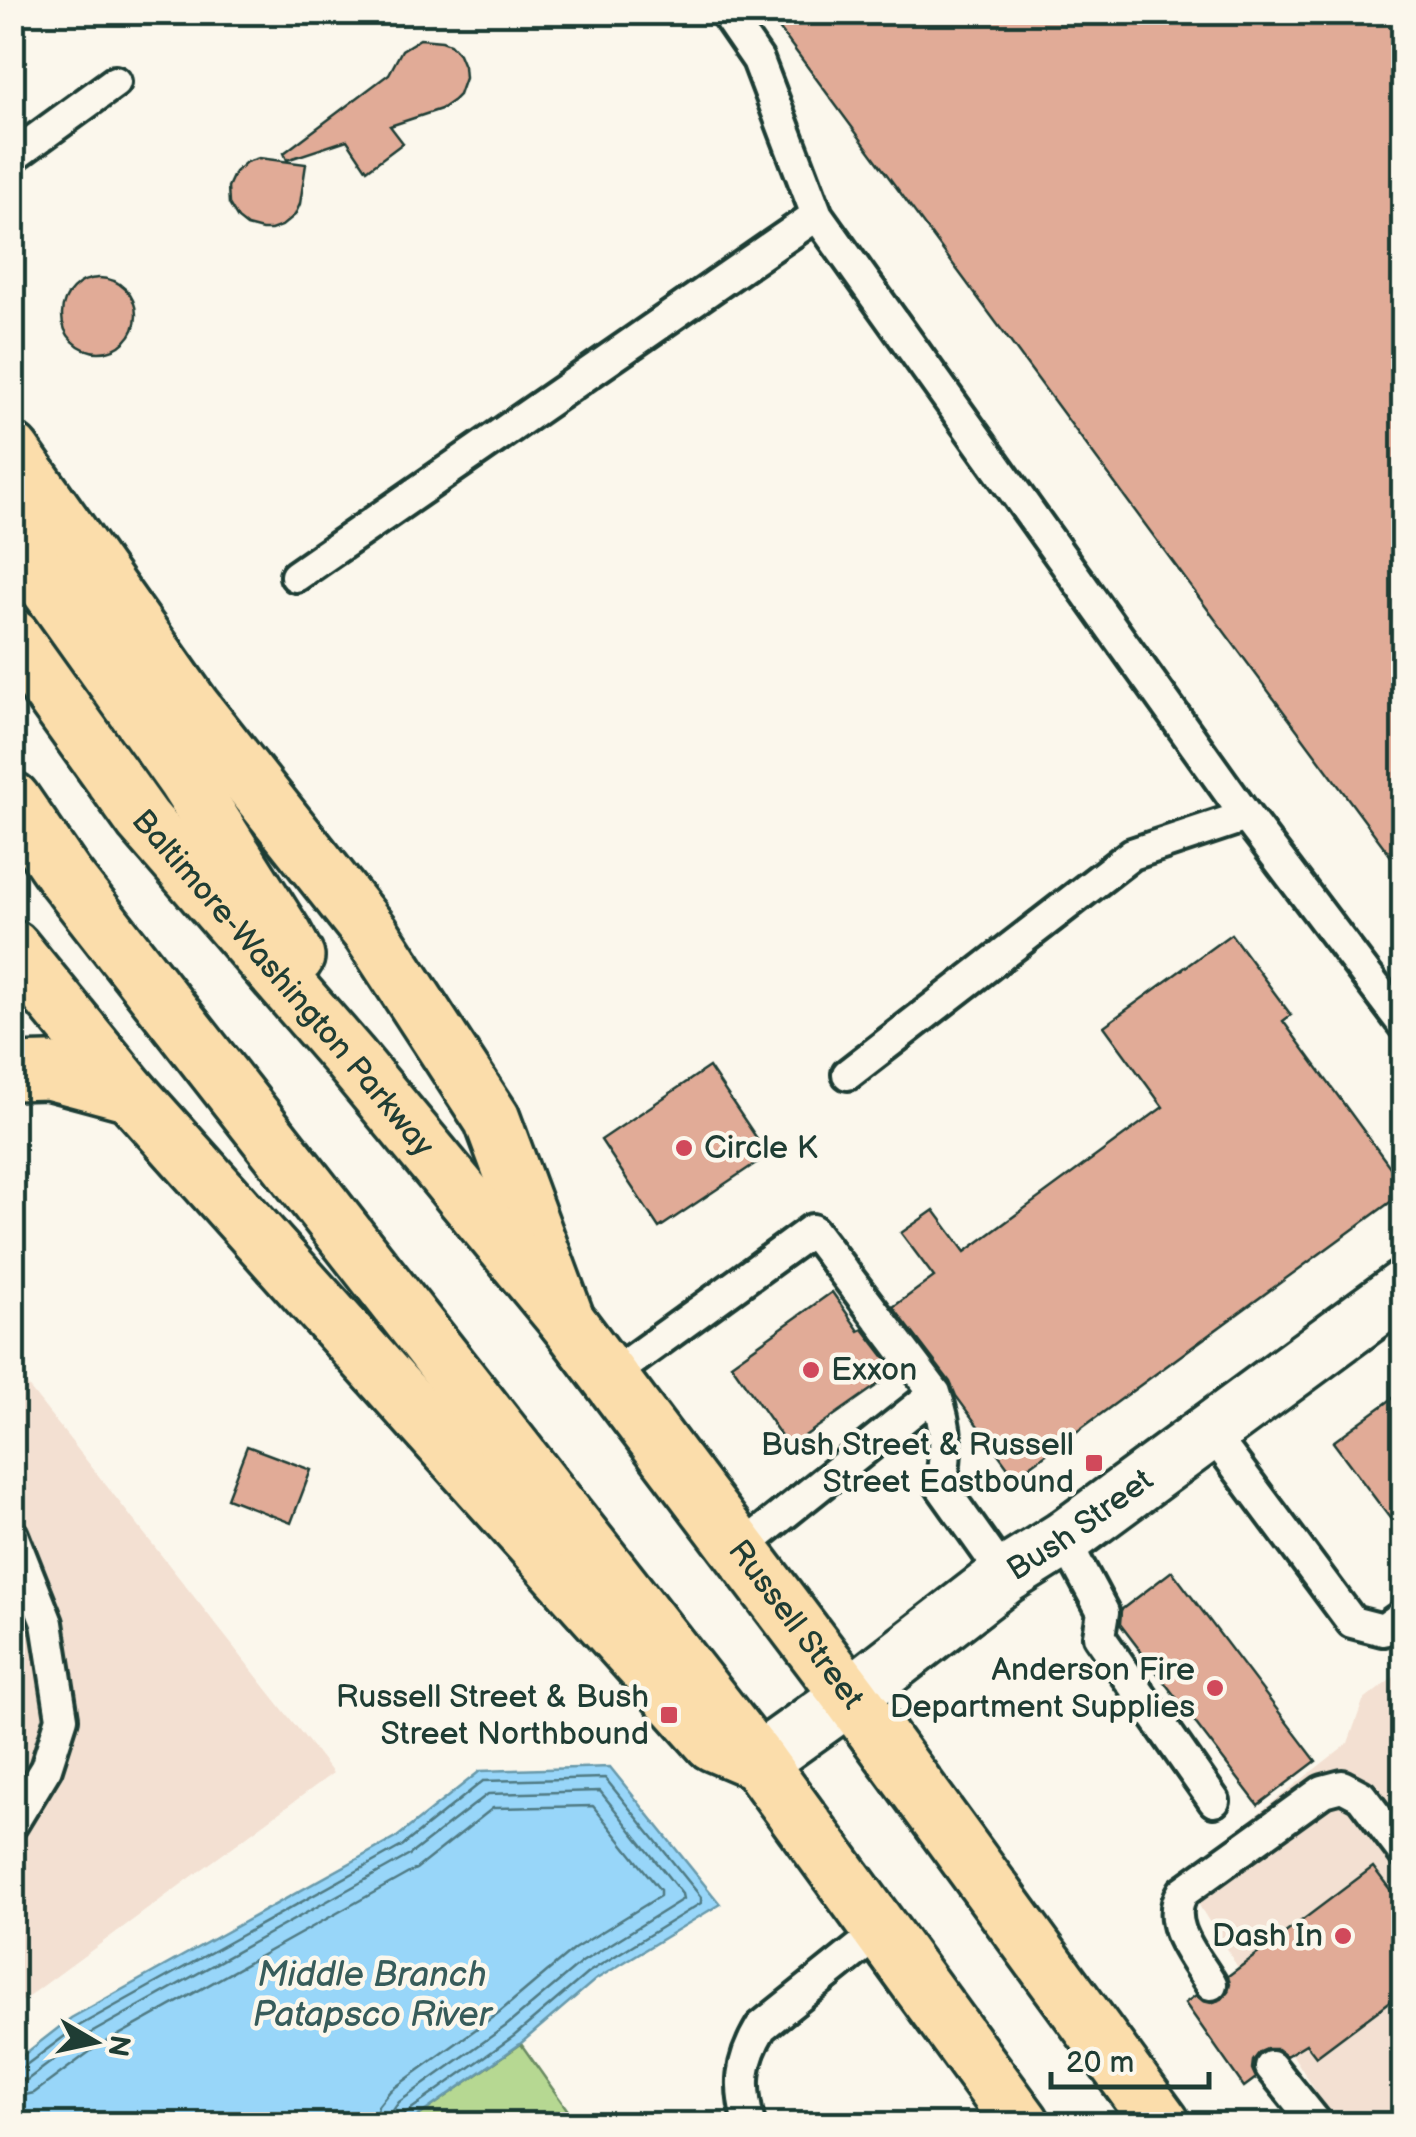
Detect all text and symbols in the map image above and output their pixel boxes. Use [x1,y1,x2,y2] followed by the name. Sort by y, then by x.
[123,802,443,1165] street label: Baltimore-Washington Parkway
[704,1129,818,1168] place label: Circle K
[673,1137,695,1159] marker: Circle K
[831,1351,917,1390] place label: Exxon
[800,1359,822,1381] marker: Exxon
[761,1426,1074,1502] place label: Bush Street & Russell Street Eastbound
[1083,1452,1105,1474] marker: Bush Street & Russell Street Eastbound
[1000,1460,1161,1589] street label: Bush Street
[720,1532,872,1717] street label: Russell Street
[890,1651,1195,1727] place label: Anderson Fire Department Supplies
[1204,1677,1226,1699] marker: Anderson Fire Department Supplies
[336,1678,649,1754] place label: Russell Street & Bush Street Northbound
[658,1704,680,1726] marker: Russell Street & Bush Street Northbound
[1212,1917,1323,1956] place label: Dash In
[1332,1925,1354,1947] marker: Dash In
[253,1954,494,2037] water label: Middle Branch Patapsco River
[45,1992,145,2092] north arrow
[1051,2027,1208,2089] scale bar
[100,2033,136,2059] text: N
[1066,2045,1134,2081] text: 20 m

